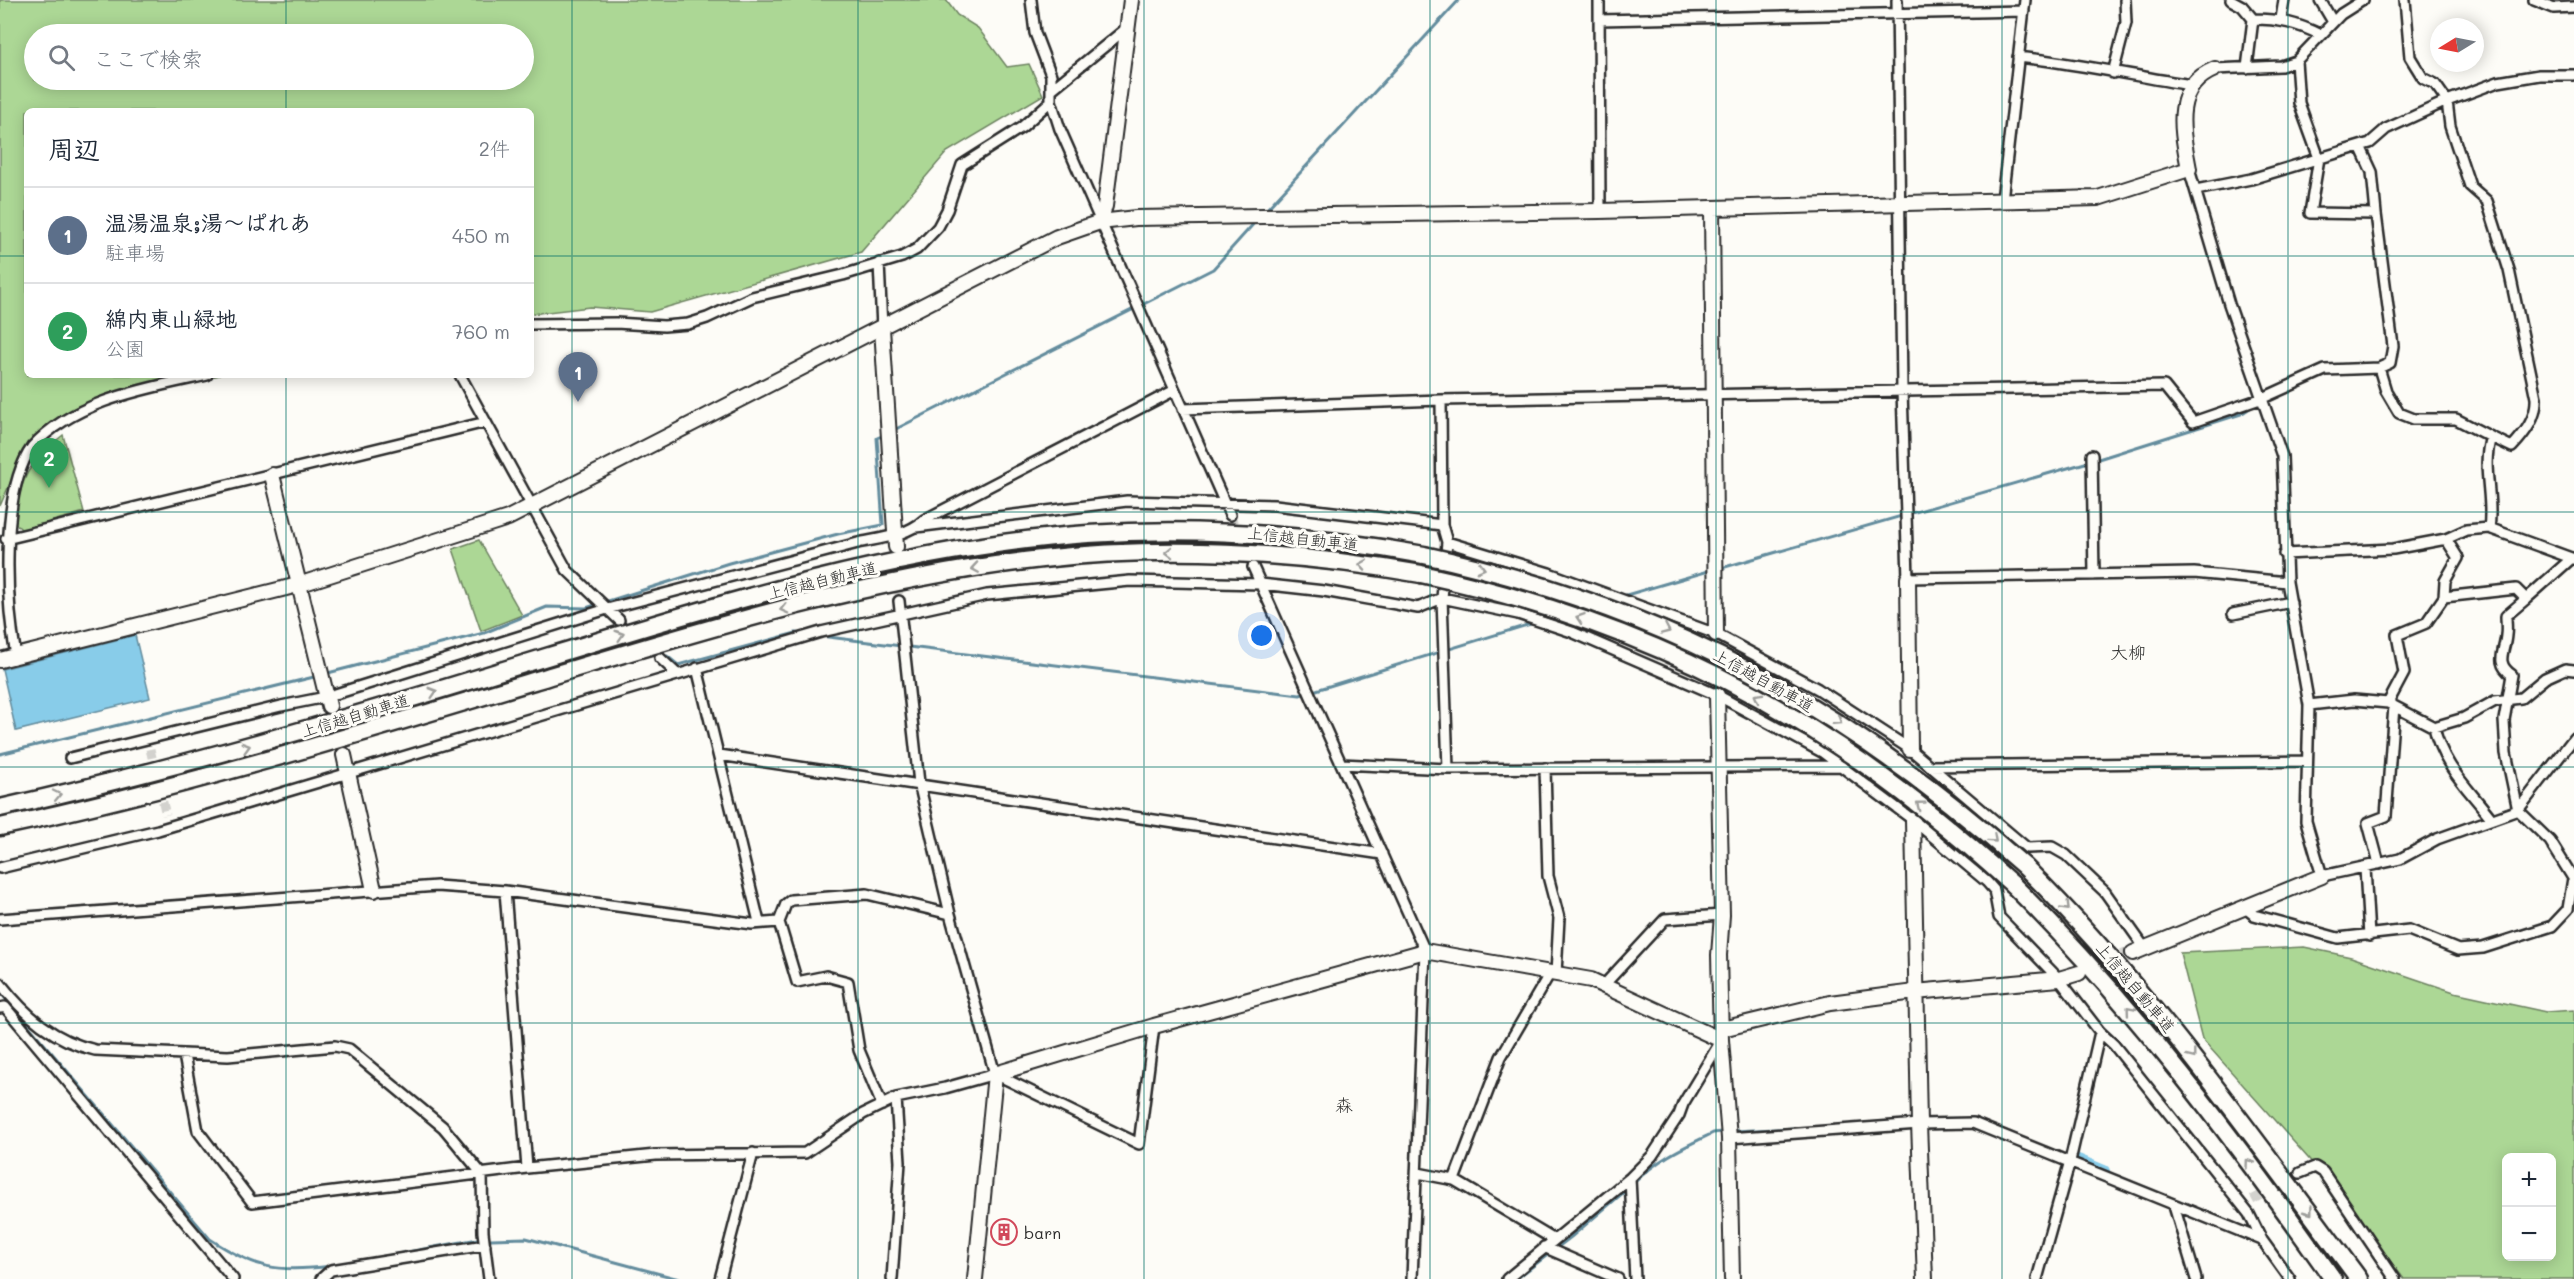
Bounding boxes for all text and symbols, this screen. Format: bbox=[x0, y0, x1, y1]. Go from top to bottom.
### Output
north arrow bbox=[2430, 18, 2484, 72]
search box bbox=[24, 24, 534, 90]
icon: search bbox=[45, 41, 78, 74]
text: ここで検索 bbox=[93, 44, 203, 73]
text: 周辺 bbox=[48, 132, 100, 166]
text: 2件 bbox=[479, 135, 510, 161]
text: 温湯温泉;湯〜ぱれあ bbox=[105, 208, 311, 237]
text: 1 bbox=[63, 222, 72, 248]
text: 450 m bbox=[452, 222, 510, 248]
text: 駐車場 bbox=[105, 239, 165, 265]
text: 綿内東山緑地 bbox=[105, 304, 237, 333]
text: 2 bbox=[62, 318, 73, 344]
text: 760 m bbox=[452, 318, 510, 344]
text: 公園 bbox=[105, 335, 145, 361]
pin: 1 bbox=[558, 352, 598, 402]
pin: 2 bbox=[29, 438, 68, 488]
street label: 上信越自動車道 bbox=[1246, 522, 1360, 554]
one-way arrow bbox=[1164, 546, 1173, 558]
street label: 上信越自動車道 bbox=[765, 556, 879, 604]
one-way arrow bbox=[1358, 559, 1368, 571]
one-way arrow bbox=[1476, 560, 1486, 573]
one-way arrow bbox=[970, 562, 979, 574]
one-way arrow bbox=[779, 601, 789, 614]
one-way arrow bbox=[1575, 613, 1586, 626]
your location bbox=[1247, 621, 1276, 650]
one-way arrow bbox=[1659, 623, 1670, 635]
one-way arrow bbox=[614, 630, 624, 642]
district label: 大柳 bbox=[2110, 640, 2146, 664]
street label: 上信越自動車道 bbox=[1710, 644, 1818, 716]
one-way arrow bbox=[427, 687, 438, 699]
street label: 上信越自動車道 bbox=[298, 689, 412, 741]
one-way arrow bbox=[1754, 693, 1764, 704]
one-way arrow bbox=[1832, 714, 1842, 726]
one-way arrow bbox=[241, 742, 251, 755]
one-way arrow bbox=[52, 789, 62, 802]
one-way arrow bbox=[1916, 801, 1927, 812]
one-way arrow bbox=[1986, 832, 1997, 843]
one-way arrow bbox=[2058, 900, 2069, 911]
street label: 上信越自動車道 bbox=[2092, 937, 2180, 1037]
one-way arrow bbox=[2126, 1005, 2137, 1016]
one-way arrow bbox=[2185, 1049, 2196, 1060]
district label: 森 bbox=[1335, 1093, 1353, 1117]
map controls bbox=[2502, 1153, 2556, 1261]
button: + bbox=[2502, 1153, 2556, 1207]
one-way arrow bbox=[2246, 1159, 2257, 1170]
one-way arrow bbox=[2302, 1205, 2313, 1216]
button: − bbox=[2502, 1207, 2556, 1261]
building icon: barn bbox=[989, 1217, 1019, 1247]
place label: barn bbox=[1024, 1222, 1061, 1243]

